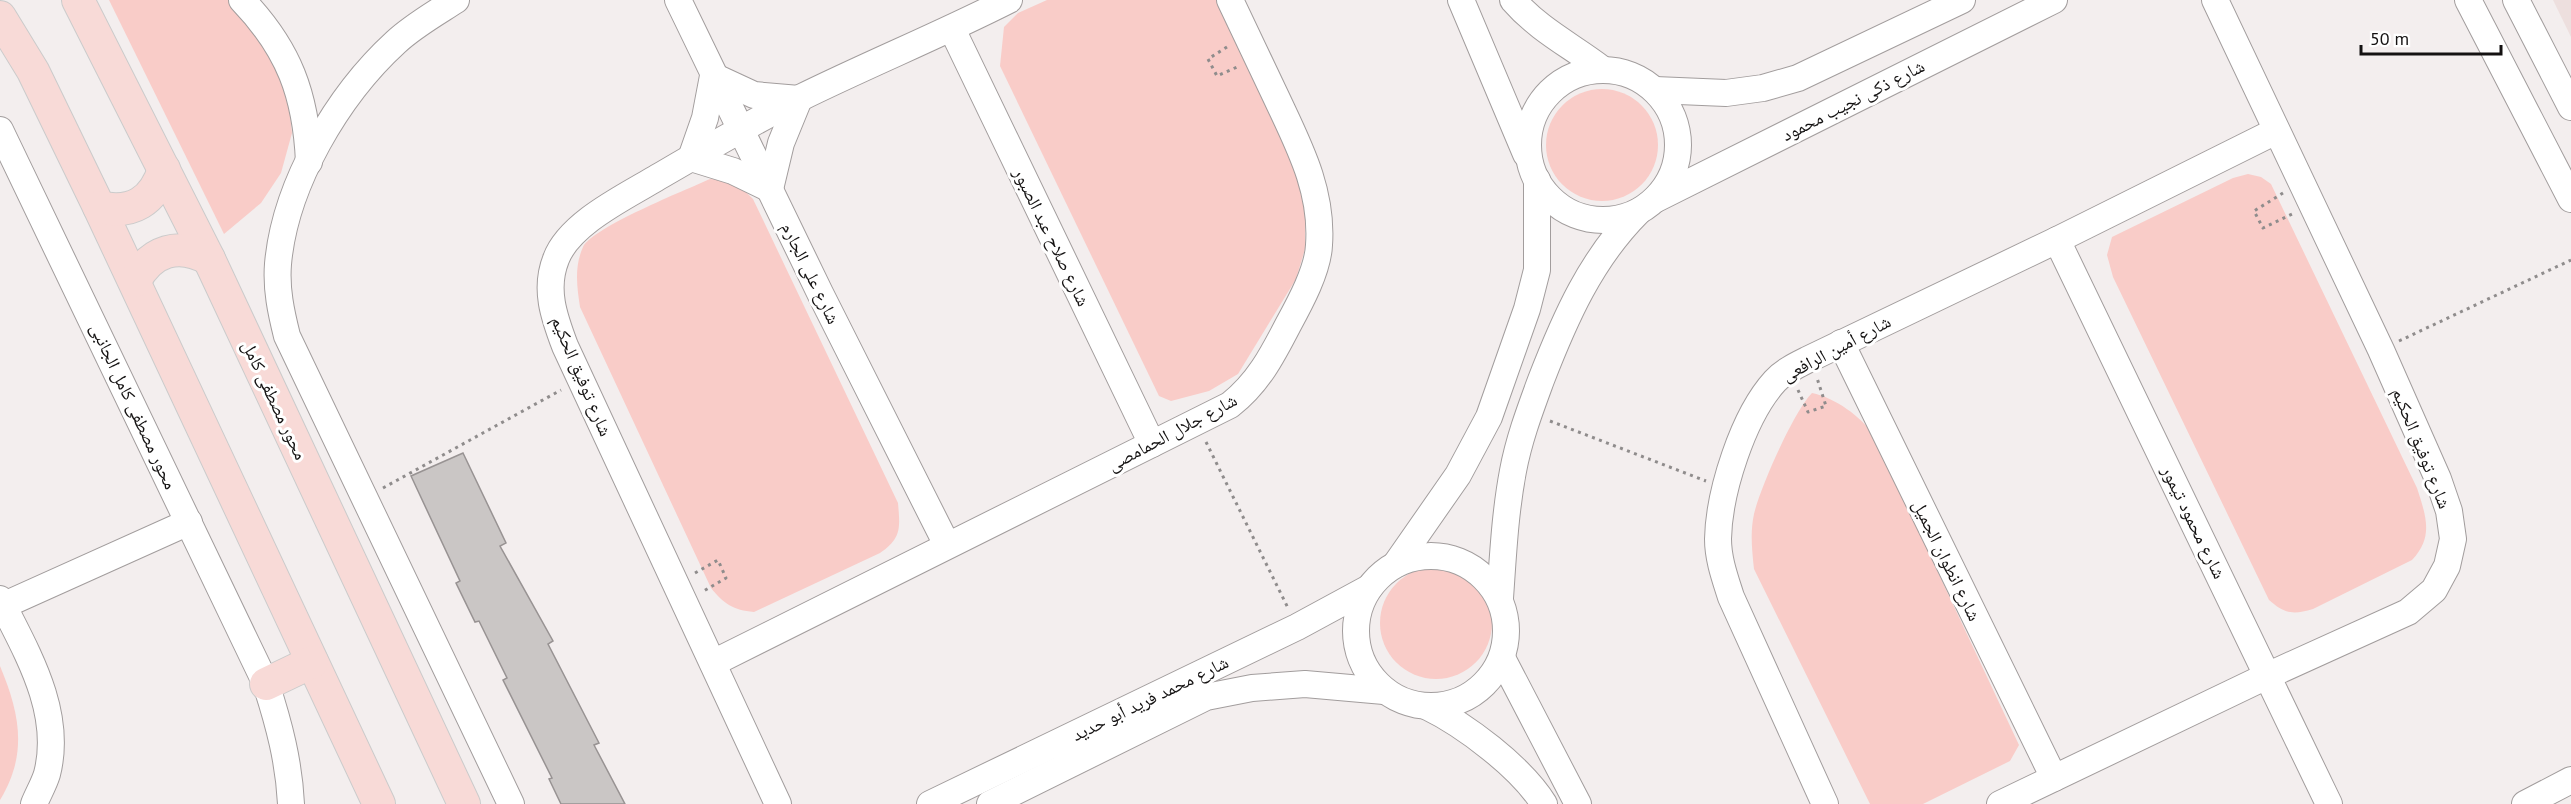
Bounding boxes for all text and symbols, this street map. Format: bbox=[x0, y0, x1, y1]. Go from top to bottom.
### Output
scale bar bbox=[2361, 18, 2500, 56]
text: 50 m bbox=[2370, 27, 2409, 50]
street label: شارع ذكى نجيب محمود bbox=[1778, 54, 1928, 146]
street label: شارع صلاح عبد الصبور bbox=[1007, 163, 1095, 310]
street label: شارع على الجارم bbox=[776, 218, 845, 328]
street label: شارع أمين الرافعى bbox=[1777, 310, 1895, 386]
street label: شارع توفيق الحكيم bbox=[545, 312, 618, 440]
street label: محور مصطفى كامل الجانبى bbox=[85, 319, 183, 493]
street label: محور مصطفى كامل bbox=[237, 337, 313, 463]
street label: شارع توفيق الحكيم bbox=[2386, 384, 2457, 512]
street label: شارع جلال الحمامصى bbox=[1103, 388, 1241, 476]
street label: شارع محمود تيمور bbox=[2156, 461, 2231, 582]
street label: شارع انطوان الجميل bbox=[1908, 496, 1986, 624]
street label: شارع محمد فريد أبو حديد bbox=[1068, 650, 1232, 746]

